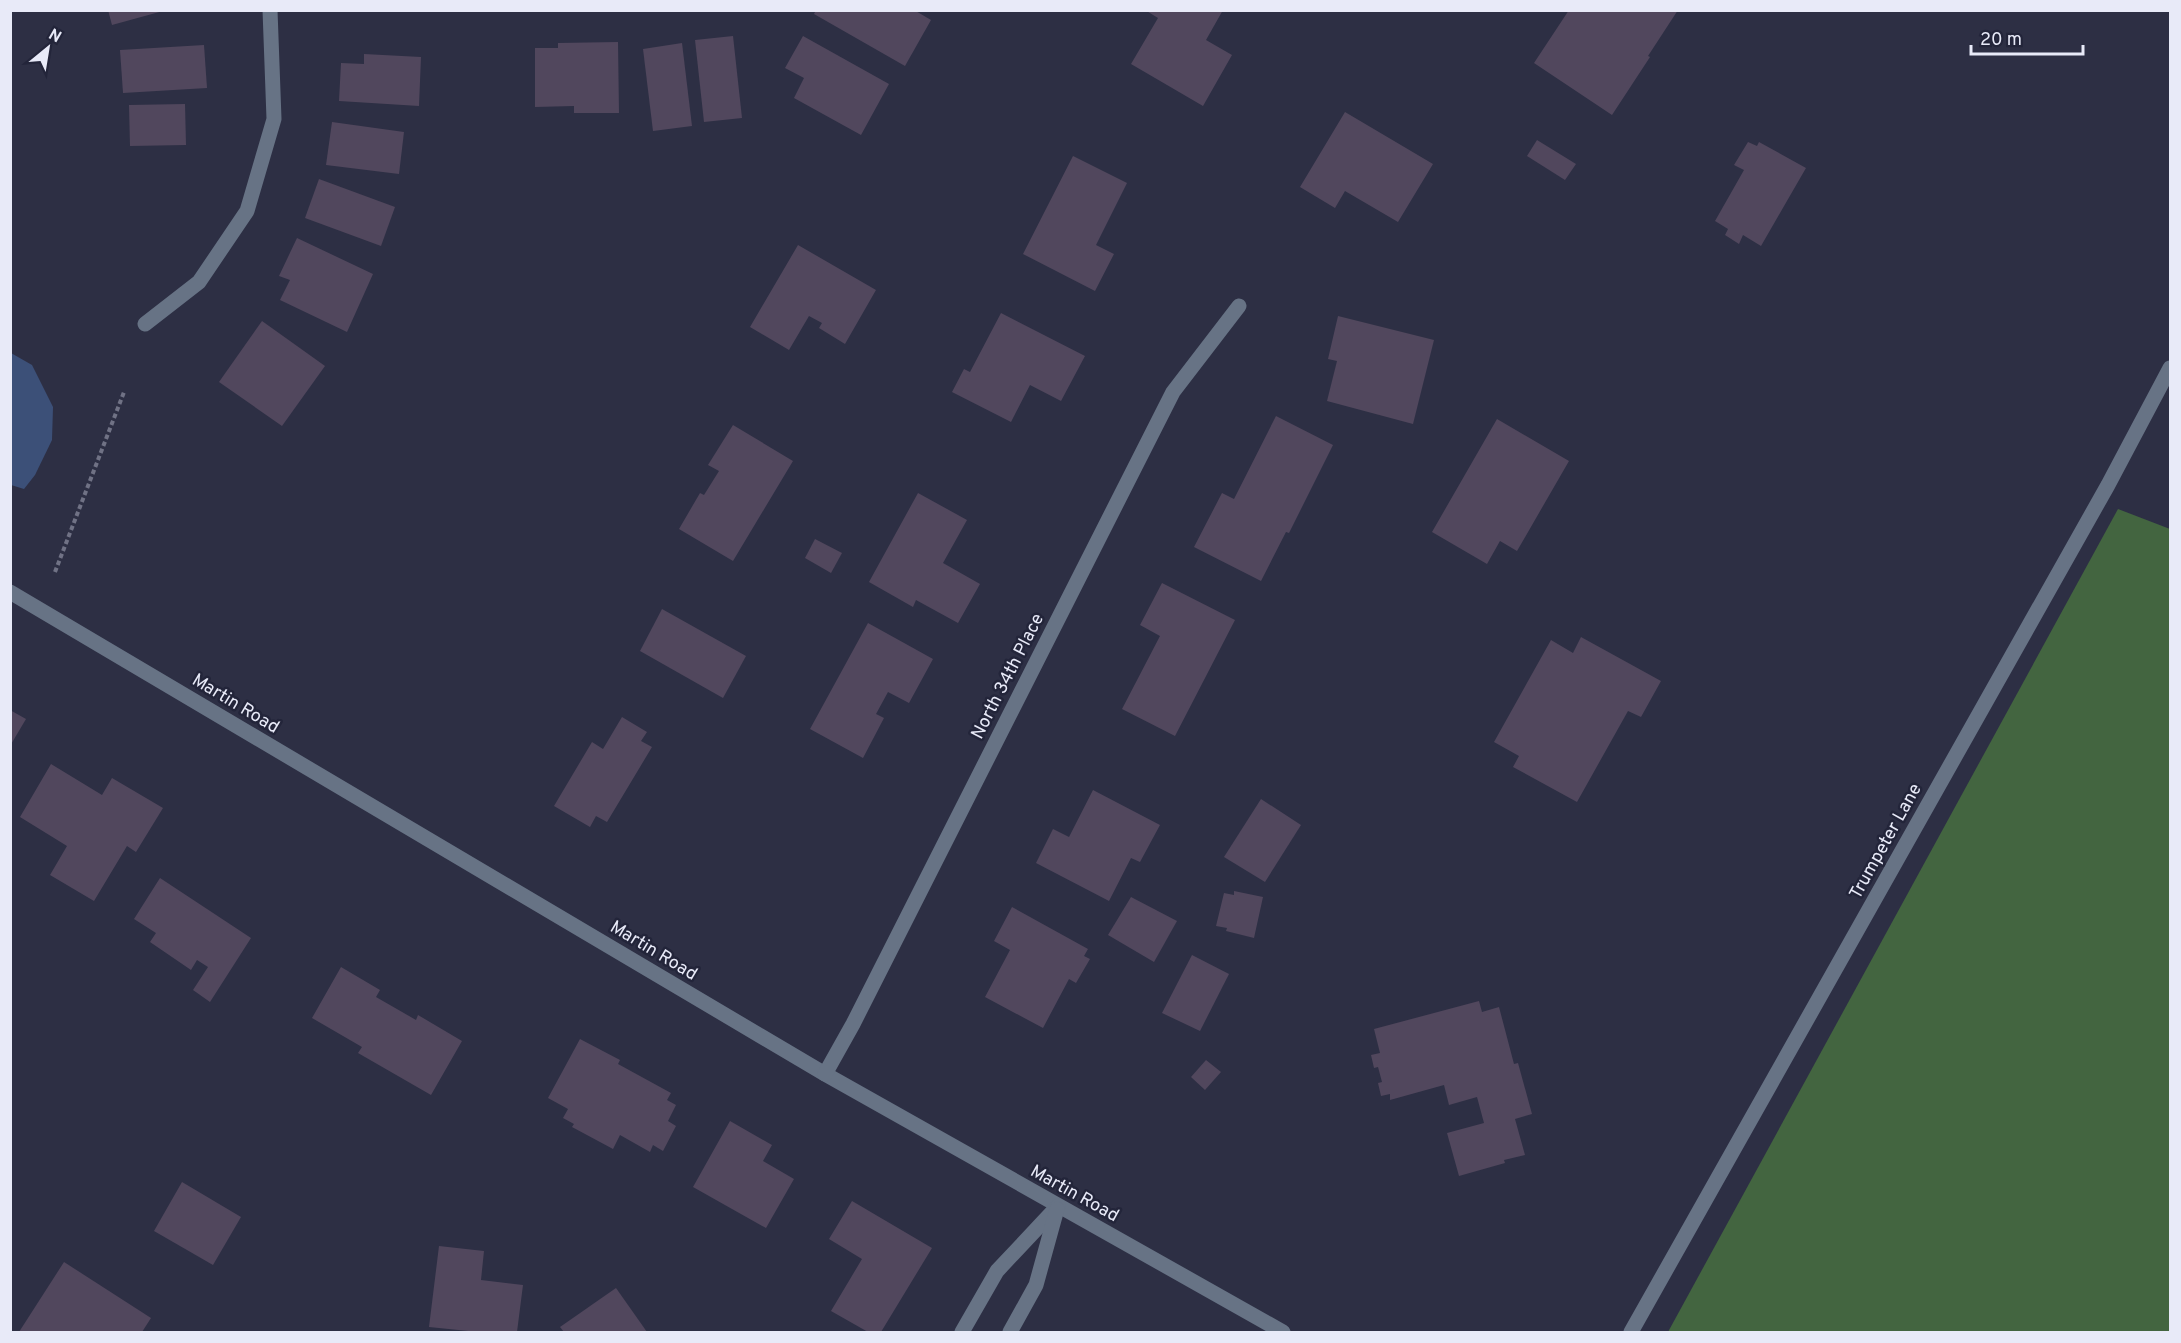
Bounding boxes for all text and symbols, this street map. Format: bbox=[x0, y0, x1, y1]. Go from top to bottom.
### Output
north arrow bbox=[18, 18, 78, 78]
scale bar bbox=[1971, 18, 2084, 56]
text: N bbox=[45, 25, 64, 48]
text: 20 m bbox=[1980, 29, 2022, 52]
street label: North 34th Place bbox=[967, 610, 1050, 743]
street label: Martin Road bbox=[187, 669, 283, 739]
street label: Trumpeter Lane bbox=[1845, 780, 1928, 904]
street label: Martin Road bbox=[605, 916, 701, 986]
street label: Martin Road bbox=[1026, 1161, 1123, 1228]

